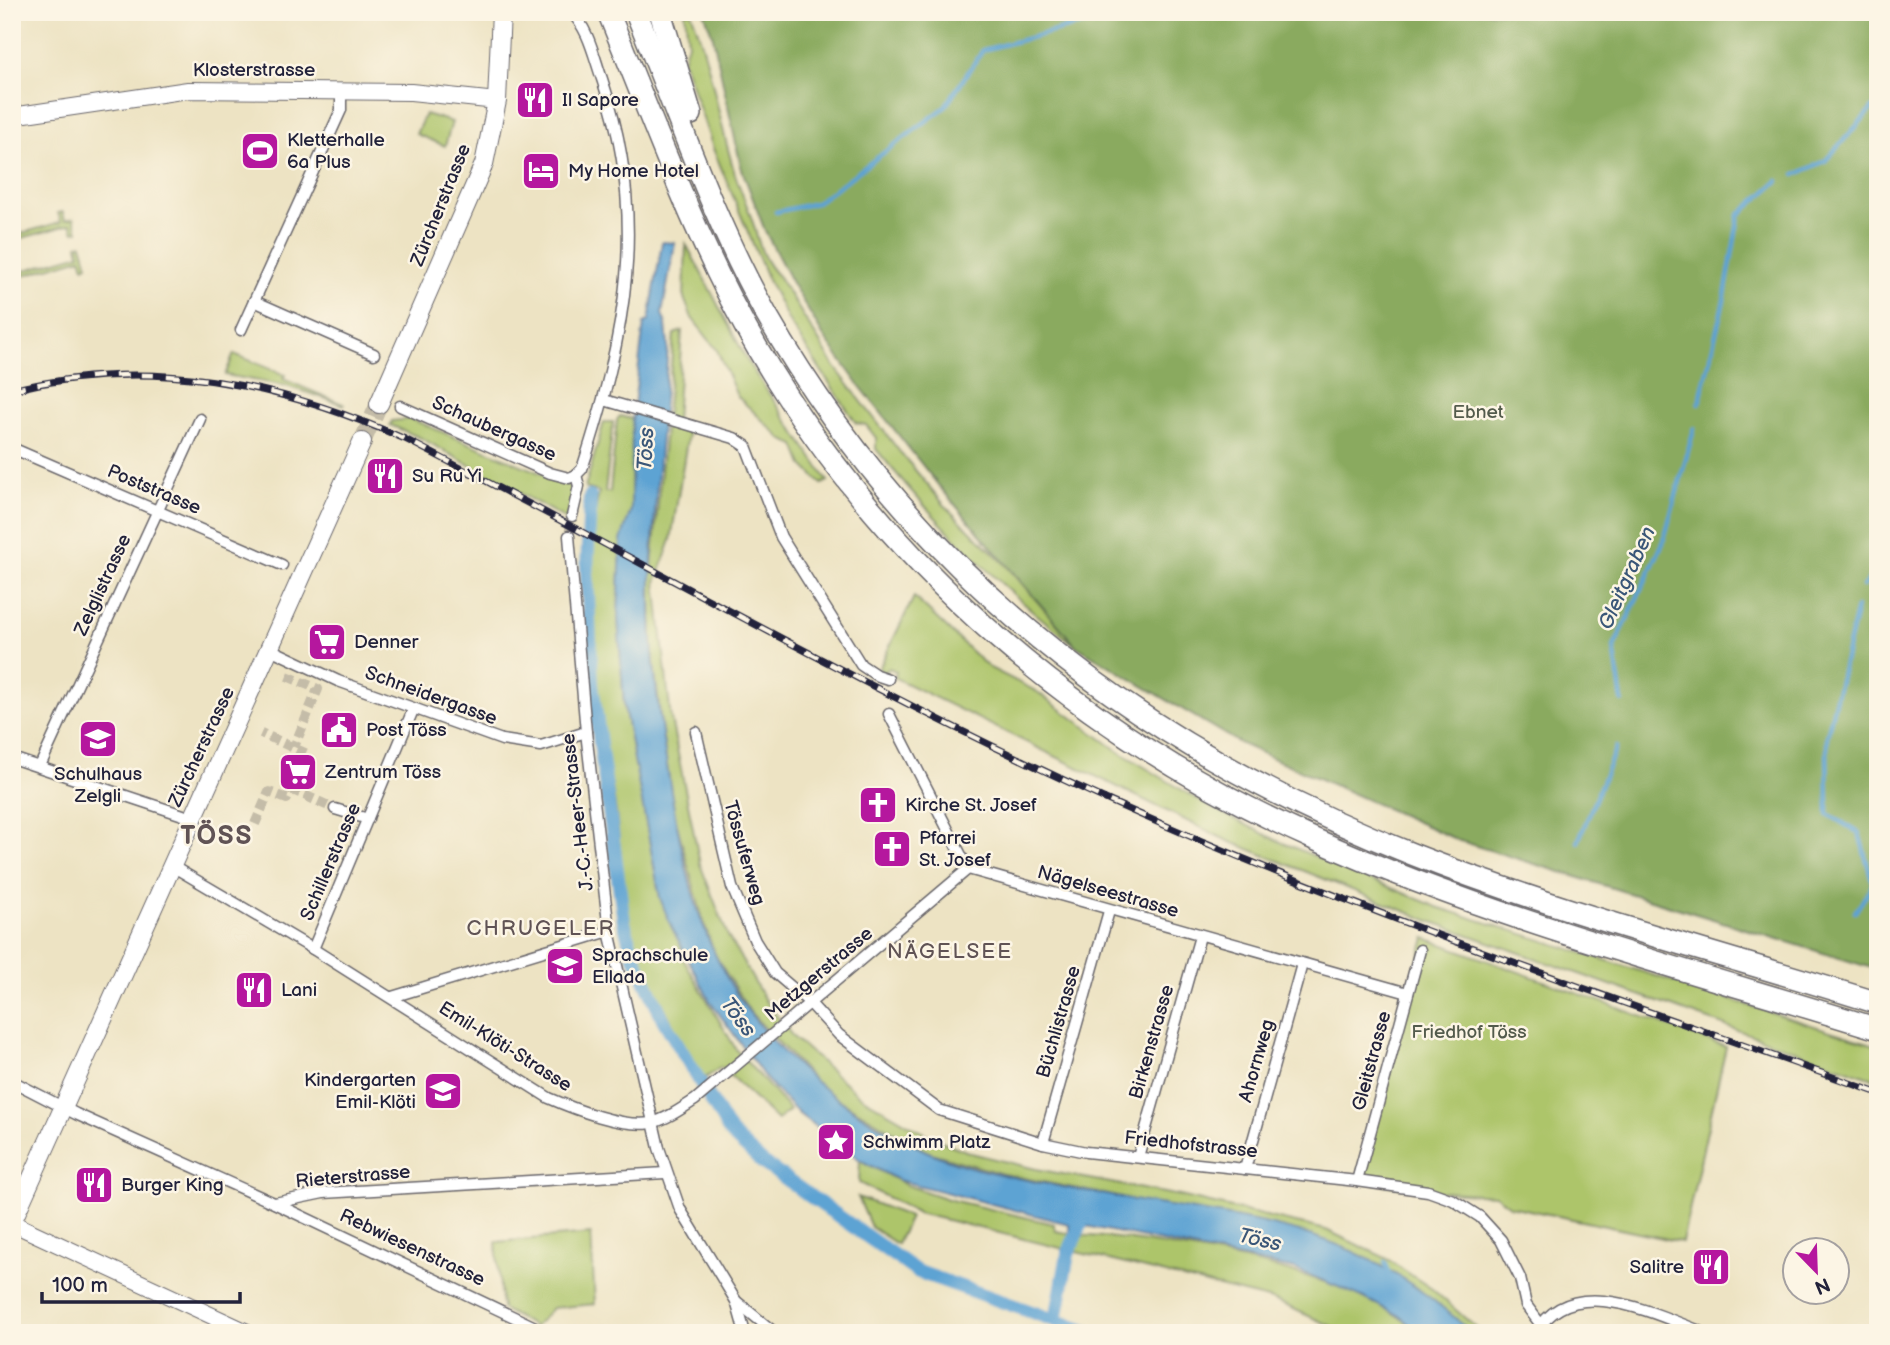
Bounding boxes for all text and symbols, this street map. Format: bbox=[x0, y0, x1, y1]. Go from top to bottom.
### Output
street label: Klosterstrasse bbox=[193, 59, 315, 82]
restaurant icon: Il Sapore bbox=[514, 79, 556, 121]
place label: Il Sapore bbox=[562, 89, 639, 112]
place label: Kletterhalle 6a Plus bbox=[287, 129, 385, 174]
sports icon: Kletterhalle 6a Plus bbox=[239, 130, 281, 172]
street label: Zürcherstrasse bbox=[406, 141, 476, 270]
hotel icon: My Home Hotel bbox=[520, 150, 562, 192]
place label: My Home Hotel bbox=[568, 160, 699, 183]
street label: Schaubergasse bbox=[428, 391, 560, 467]
park label: Ebnet bbox=[1452, 401, 1504, 424]
water label: Töss bbox=[632, 426, 660, 471]
restaurant icon: Su Ru Yi bbox=[364, 455, 406, 497]
street label: Poststrasse bbox=[104, 460, 204, 520]
place label: Su Ru Yi bbox=[412, 465, 482, 488]
water label: Gleitgraben bbox=[1593, 522, 1661, 634]
street label: Zelglistrasse bbox=[69, 531, 137, 640]
supermarket icon: Denner bbox=[306, 621, 348, 663]
place label: Denner bbox=[354, 631, 420, 654]
street label: Schneidergasse bbox=[362, 661, 500, 731]
street label: Zürcherstrasse bbox=[164, 683, 240, 812]
public building icon: Post Töss bbox=[318, 709, 360, 751]
school or university icon: Schulhaus Zelgli bbox=[77, 718, 119, 760]
place label: Post Töss bbox=[366, 719, 447, 742]
street label: J.-C.-Heer-Strasse bbox=[557, 732, 599, 892]
supermarket icon: Zentrum Töss bbox=[277, 751, 319, 793]
place label: Zentrum Töss bbox=[324, 761, 441, 784]
place label: Schulhaus Zelgli bbox=[54, 763, 142, 808]
church icon: Kirche St. Josef bbox=[857, 784, 899, 826]
place label: Kirche St. Josef bbox=[905, 794, 1037, 817]
street label: Tössuferweg bbox=[718, 798, 770, 908]
street label: Schillerstrasse bbox=[296, 800, 366, 924]
district label: TÖSS bbox=[181, 819, 253, 852]
place label: Pfarrei St. Josef bbox=[919, 827, 991, 872]
church icon: Pfarrei St. Josef bbox=[871, 828, 913, 870]
street label: Nägelseestrasse bbox=[1035, 861, 1181, 923]
district label: CHRUGELER bbox=[466, 916, 616, 941]
street label: Metzgerstrasse bbox=[760, 922, 878, 1026]
district label: NÄGELSEE bbox=[887, 939, 1013, 964]
place label: Sprachschule Ellada bbox=[592, 944, 708, 989]
school or university icon: Sprachschule Ellada bbox=[544, 945, 586, 987]
street label: Büchlistrasse bbox=[1032, 963, 1086, 1081]
restaurant icon: Lani bbox=[233, 969, 275, 1011]
place label: Lani bbox=[281, 979, 317, 1002]
street label: Birkenstrasse bbox=[1125, 982, 1179, 1102]
water label: Töss bbox=[715, 992, 761, 1042]
street label: Emil-Klöti-Strasse bbox=[434, 997, 576, 1097]
street label: Gleitstrasse bbox=[1348, 1009, 1396, 1113]
street label: Ahornweg bbox=[1234, 1017, 1280, 1105]
park label: Friedhof Töss bbox=[1411, 1021, 1527, 1044]
place label: Kindergarten Emil-Klöti bbox=[304, 1069, 416, 1114]
school or university icon: Kindergarten Emil-Klöti bbox=[422, 1070, 464, 1112]
place icon: Schwimm Platz bbox=[815, 1121, 857, 1163]
street label: Friedhofstrasse bbox=[1123, 1127, 1259, 1163]
place label: Schwimm Platz bbox=[863, 1131, 991, 1154]
street label: Rieterstrasse bbox=[295, 1161, 411, 1193]
restaurant icon: Burger King bbox=[73, 1164, 115, 1206]
place label: Burger King bbox=[121, 1174, 224, 1197]
street label: Rebwiesenstrasse bbox=[336, 1204, 488, 1292]
water label: Töss bbox=[1236, 1223, 1284, 1257]
north arrow bbox=[1782, 1236, 1852, 1306]
restaurant icon: Salitre bbox=[1690, 1246, 1732, 1288]
place label: Salitre bbox=[1629, 1256, 1684, 1279]
scale bar bbox=[42, 1261, 240, 1305]
text: N bbox=[1811, 1272, 1833, 1299]
text: 100 m bbox=[52, 1273, 108, 1298]

